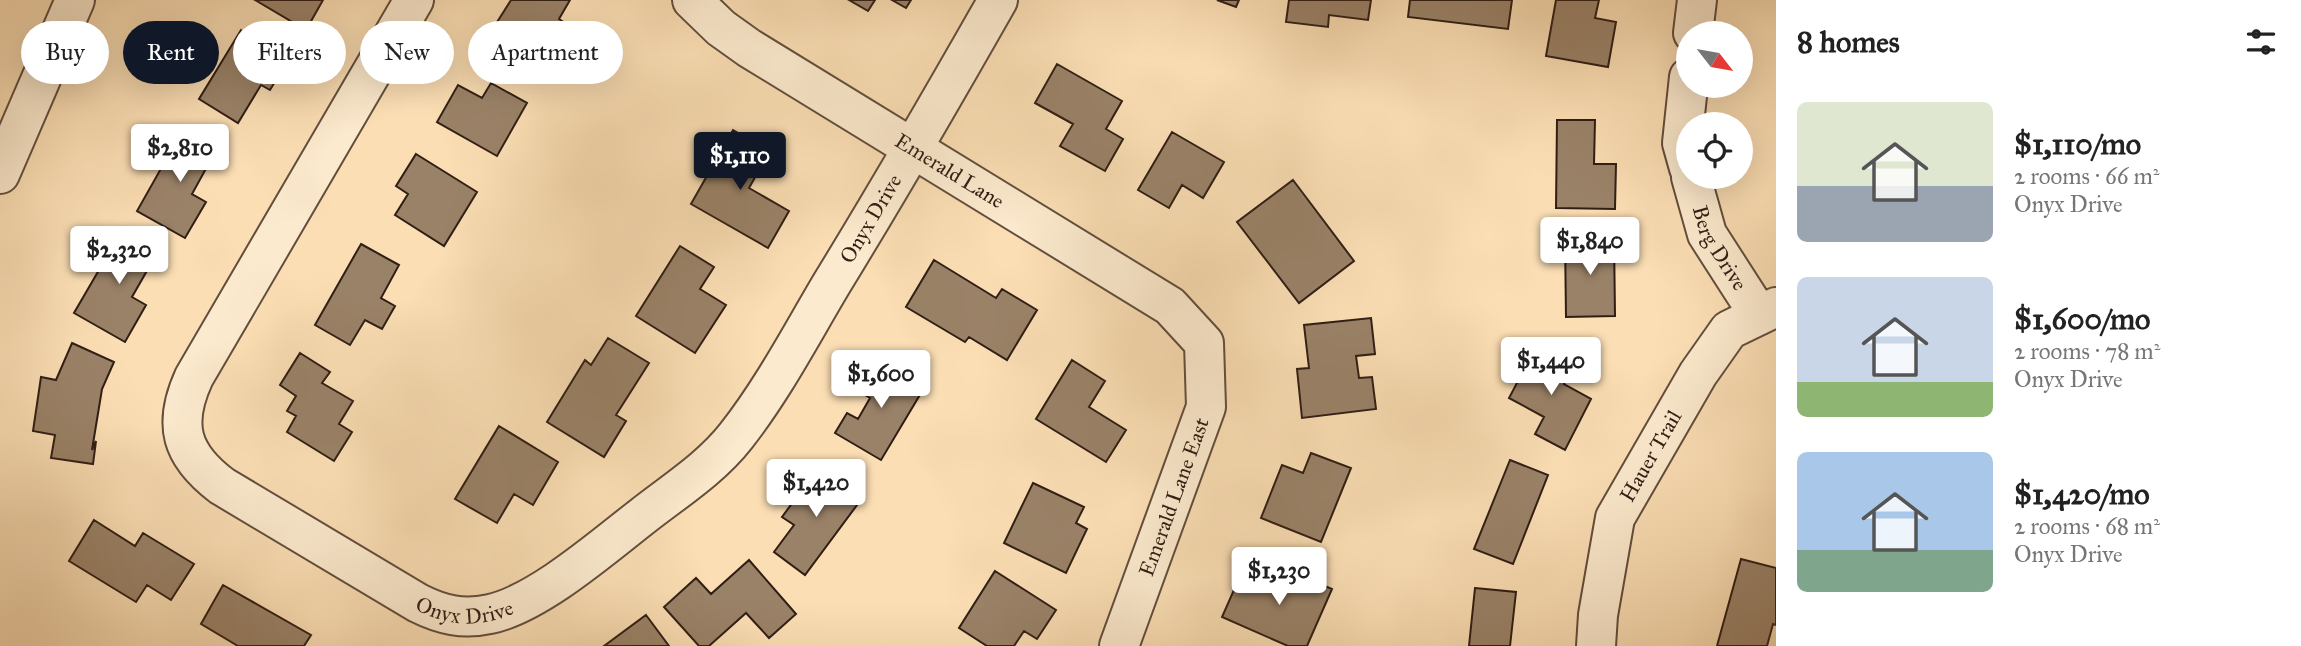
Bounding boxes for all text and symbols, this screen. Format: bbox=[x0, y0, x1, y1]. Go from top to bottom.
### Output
chip: Buy bbox=[21, 21, 109, 84]
chip: Rent bbox=[123, 21, 219, 84]
chip: Filters bbox=[233, 21, 346, 84]
chip: New bbox=[360, 21, 454, 84]
chip: Apartment bbox=[468, 21, 623, 84]
north arrow bbox=[1676, 21, 1754, 98]
map controls bbox=[1676, 21, 1753, 189]
icon: filters bbox=[2242, 23, 2280, 61]
text: 8 homes bbox=[1797, 24, 1900, 60]
button: locate bbox=[1676, 112, 1753, 189]
pin: $2,810 bbox=[123, 124, 237, 184]
text: $1,110/mo bbox=[2014, 126, 2141, 162]
street label: Emerald Lane bbox=[890, 128, 1009, 214]
icon: home bbox=[1853, 130, 1937, 214]
pin: $1,110 bbox=[683, 132, 797, 192]
text: $2,810 bbox=[147, 133, 213, 161]
text: $1,110 bbox=[710, 141, 770, 169]
text: 2 rooms · 66 m² bbox=[2014, 162, 2159, 190]
street label: Onyx Drive bbox=[834, 169, 908, 268]
text: Onyx Drive bbox=[2014, 190, 2123, 218]
street label: Berg Drive bbox=[1687, 203, 1753, 296]
pin: $1,840 bbox=[1533, 218, 1647, 277]
pin: $2,320 bbox=[62, 226, 176, 286]
text: $1,840 bbox=[1556, 226, 1624, 254]
text: $2,320 bbox=[86, 235, 152, 263]
text: $1,600/mo bbox=[2014, 301, 2150, 337]
icon: home bbox=[1853, 305, 1937, 389]
text: 2 rooms · 78 m² bbox=[2014, 337, 2160, 365]
pin: $1,440 bbox=[1494, 338, 1608, 397]
text: $1,440 bbox=[1517, 346, 1585, 374]
pin: $1,600 bbox=[824, 350, 938, 410]
text: $1,600 bbox=[847, 359, 915, 387]
text: Onyx Drive bbox=[2014, 365, 2123, 393]
street label: Hauer Trail bbox=[1614, 405, 1687, 507]
street label: Emerald Lane East bbox=[1133, 414, 1215, 580]
pin: $1,420 bbox=[759, 460, 873, 519]
text: $1,420 bbox=[783, 468, 849, 496]
text: $1,420/mo bbox=[2014, 476, 2150, 512]
icon: home bbox=[1853, 480, 1937, 564]
text: 2 rooms · 68 m² bbox=[2014, 512, 2160, 540]
text: Onyx Drive bbox=[2014, 540, 2123, 568]
pin: $1,230 bbox=[1222, 548, 1336, 607]
text: $1,230 bbox=[1248, 556, 1310, 584]
street label: Onyx Drive bbox=[411, 591, 517, 630]

